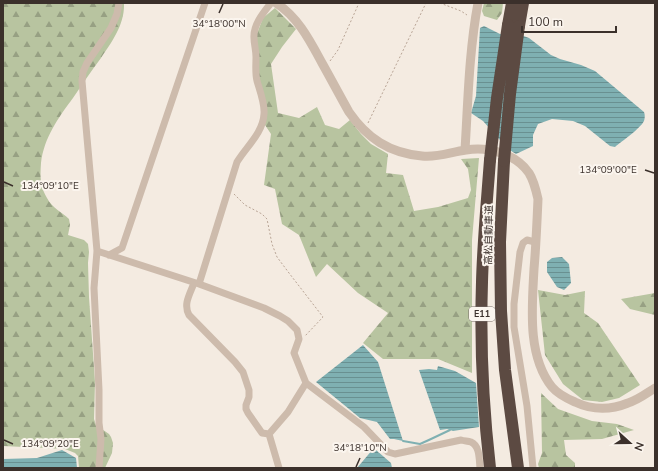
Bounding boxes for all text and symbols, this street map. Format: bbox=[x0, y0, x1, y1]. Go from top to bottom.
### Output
scale bar bbox=[522, 8, 616, 34]
text: 100 m bbox=[528, 14, 563, 30]
text: 34°18'00"N bbox=[192, 17, 246, 31]
text: 134°09'00"E bbox=[579, 163, 637, 177]
text: 134°09'10"E bbox=[21, 179, 79, 193]
street label: 高松自動車道 bbox=[481, 205, 497, 265]
road number: E11 bbox=[469, 307, 495, 321]
north arrow bbox=[610, 423, 650, 463]
text: 134°09'20"E bbox=[21, 437, 79, 451]
text: N bbox=[630, 440, 647, 453]
text: 34°18'10"N bbox=[333, 441, 387, 455]

